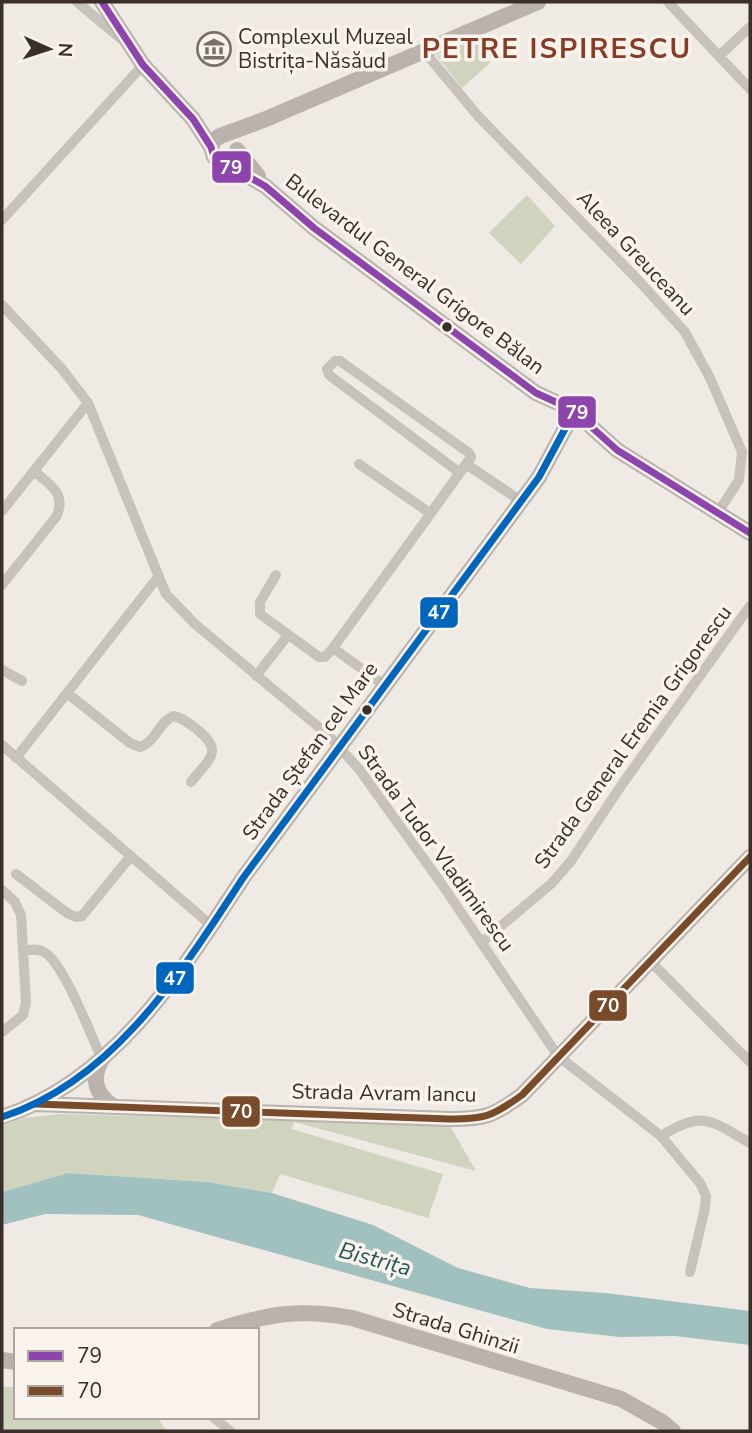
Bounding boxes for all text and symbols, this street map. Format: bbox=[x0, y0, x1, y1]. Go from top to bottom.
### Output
north arrow bbox=[14, 14, 84, 84]
place label: Complexul Muzeal Bistrița-Năsăud bbox=[238, 23, 413, 75]
museum icon: Complexul Muzeal Bistrița-Năsăud bbox=[195, 30, 233, 68]
district label: PETRE ISPIRESCU bbox=[422, 30, 692, 68]
text: N bbox=[52, 42, 78, 58]
line badge: 79 bbox=[211, 150, 252, 184]
text: 79 bbox=[220, 155, 242, 181]
street label: Bulevardul General Grigore Bălan bbox=[280, 167, 550, 381]
street label: Aleea Greuceanu bbox=[571, 184, 701, 322]
unlabelled marker bbox=[440, 320, 454, 334]
line badge: 79 bbox=[557, 395, 597, 429]
text: 79 bbox=[566, 400, 588, 426]
line badge: 47 bbox=[419, 596, 459, 629]
text: 47 bbox=[428, 600, 450, 626]
street label: Strada General Eremia Grigorescu bbox=[528, 600, 738, 874]
street label: Strada Ștefan cel Mare bbox=[236, 656, 384, 846]
unlabelled marker bbox=[360, 703, 374, 717]
street label: Strada Tudor Vladimirescu bbox=[351, 739, 521, 957]
line badge: 47 bbox=[155, 961, 195, 995]
text: 47 bbox=[164, 966, 186, 992]
line badge: 70 bbox=[588, 989, 628, 1022]
text: 70 bbox=[597, 993, 619, 1019]
street label: Strada Avram Iancu bbox=[291, 1077, 477, 1109]
line badge: 70 bbox=[221, 1095, 261, 1128]
text: 70 bbox=[230, 1099, 252, 1125]
water label: Bistrița bbox=[335, 1234, 415, 1284]
street label: Strada Ghinzii bbox=[389, 1295, 523, 1361]
legend bbox=[14, 1328, 259, 1419]
text: 79 bbox=[77, 1342, 102, 1370]
text: 70 bbox=[77, 1377, 102, 1405]

